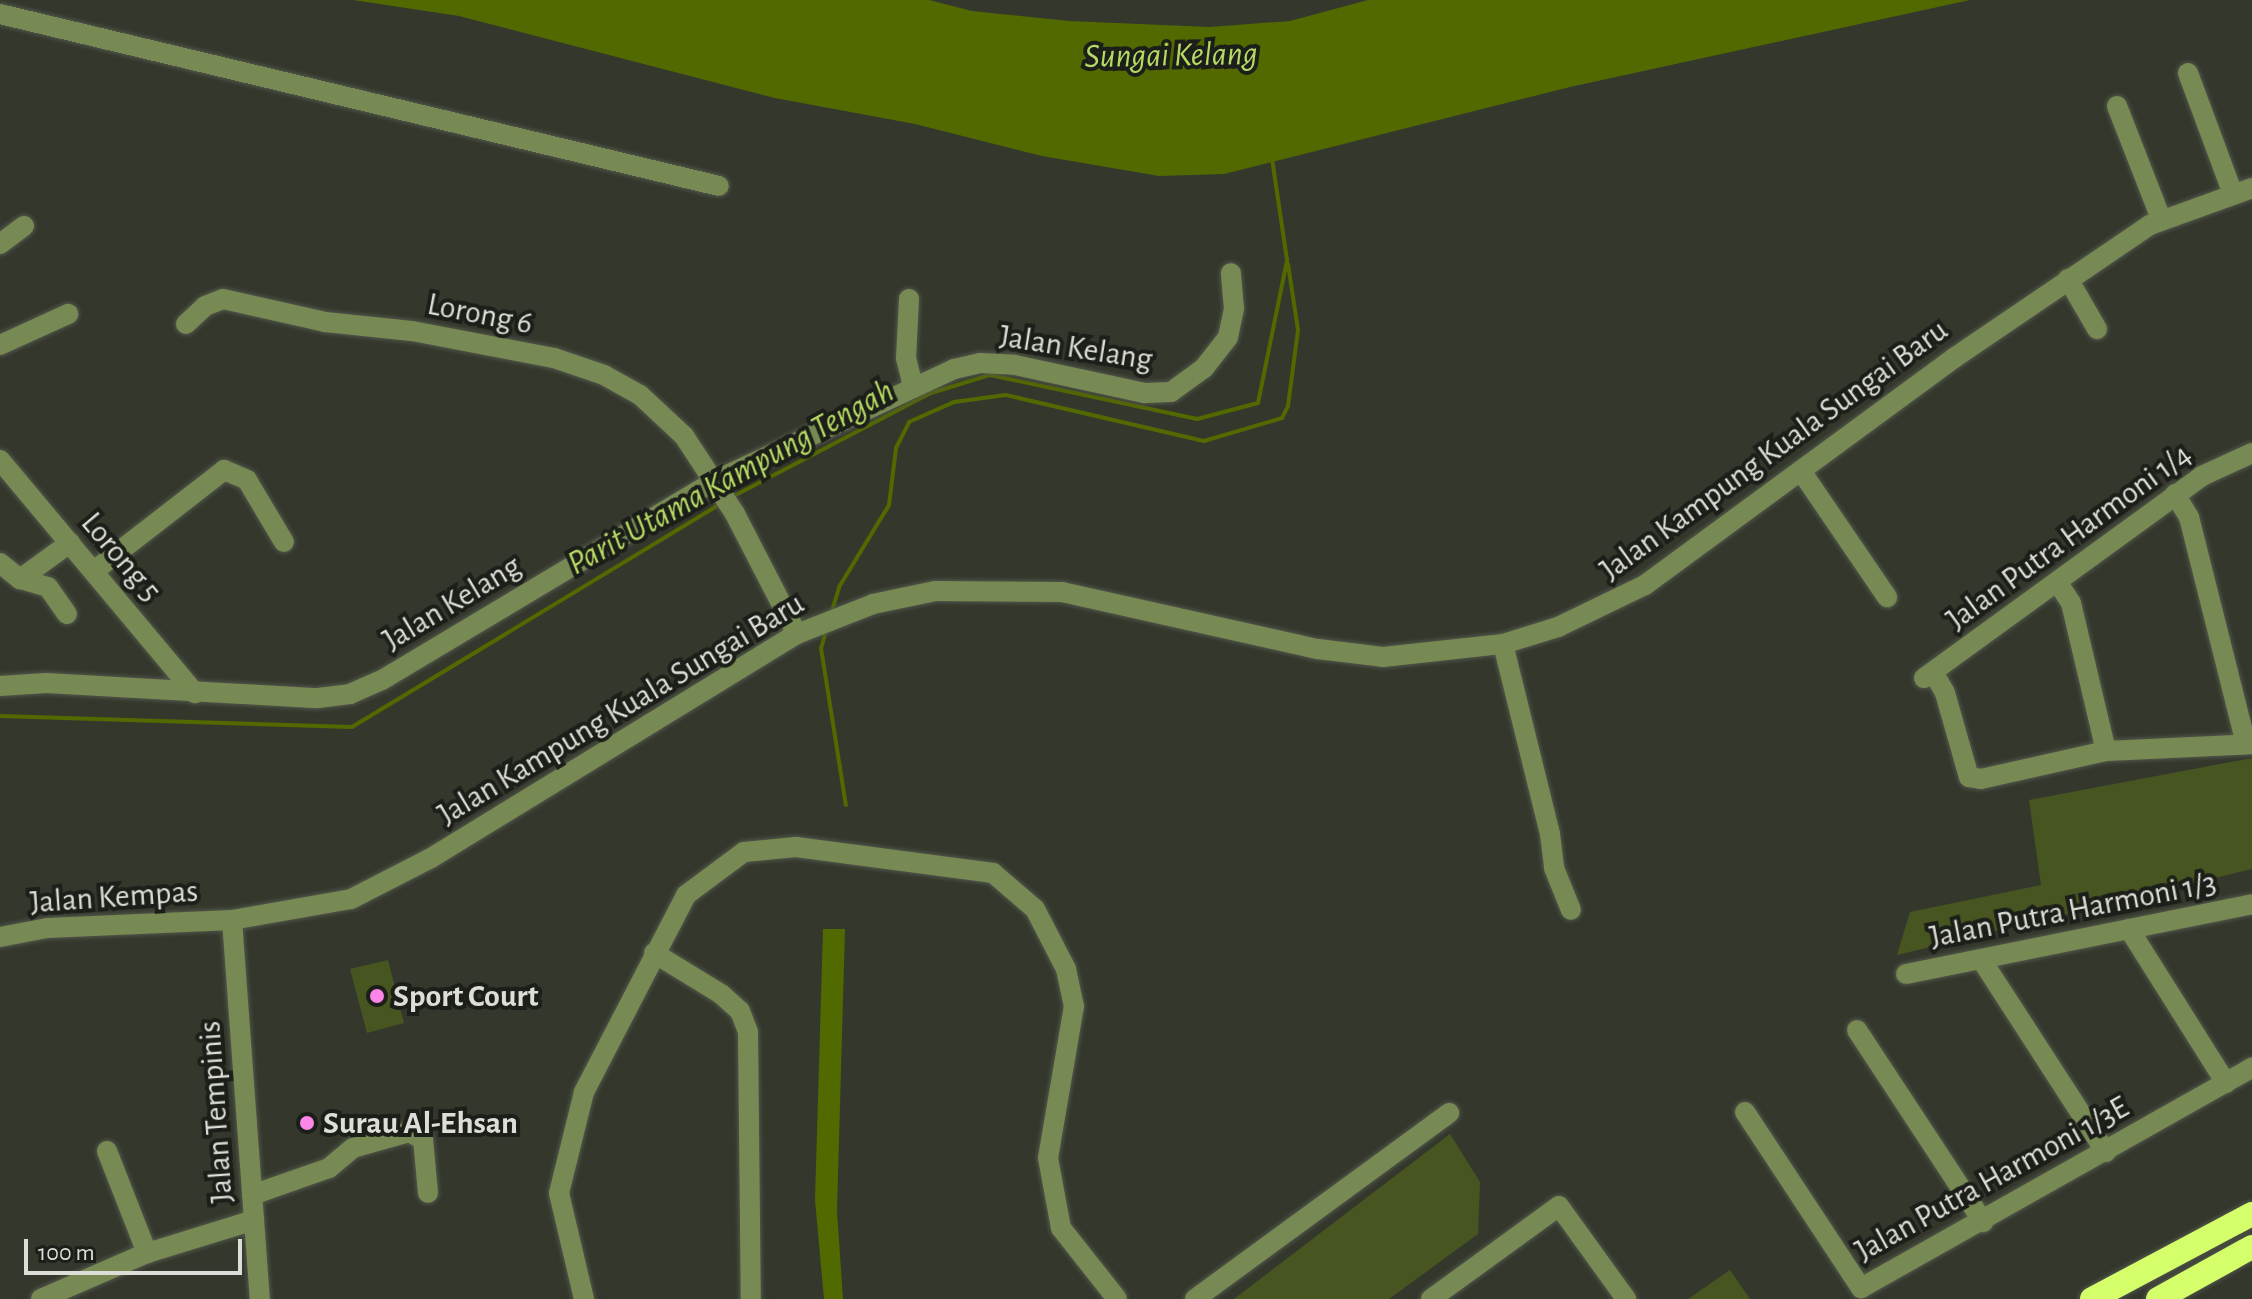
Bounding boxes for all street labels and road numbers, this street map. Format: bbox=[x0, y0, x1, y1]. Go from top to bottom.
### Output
street label: Lorong 6 bbox=[424, 285, 536, 343]
street label: Jalan Kampung Kuala Sungai Baru bbox=[1593, 311, 1955, 589]
street label: Jalan Kelang bbox=[997, 317, 1155, 379]
street label: Jalan Putra Harmoni 1/4 bbox=[1939, 435, 2199, 639]
street label: Lorong 5 bbox=[73, 505, 169, 609]
street label: Jalan Kelang bbox=[376, 547, 528, 659]
street label: Jalan Kampung Kuala Sungai Baru bbox=[431, 584, 811, 834]
street label: Jalan Putra Harmoni 1/3 bbox=[1927, 863, 2219, 957]
street label: Jalan Kempas bbox=[29, 872, 199, 922]
street label: Jalan Tempinis bbox=[190, 1020, 242, 1204]
street label: Jalan Putra Harmoni 1/3E bbox=[1849, 1088, 2135, 1270]

